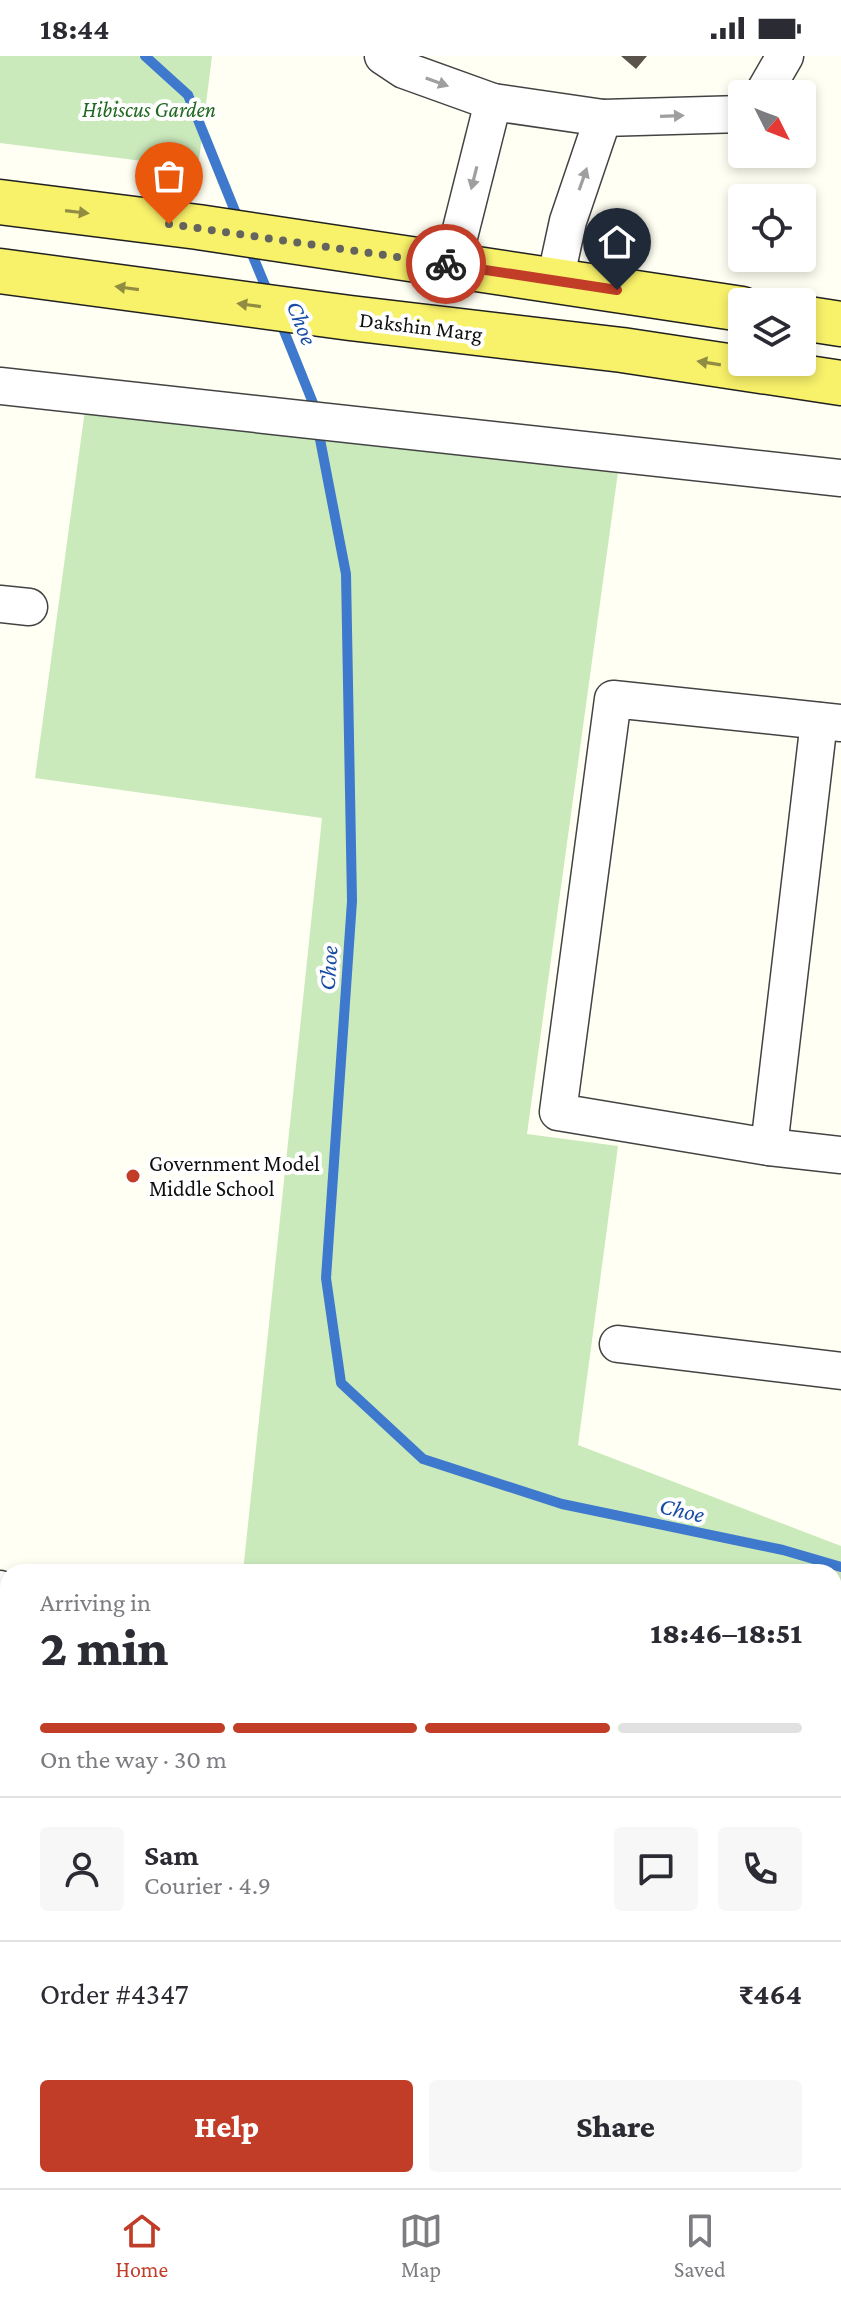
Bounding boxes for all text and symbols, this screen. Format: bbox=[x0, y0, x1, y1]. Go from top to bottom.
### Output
text: 18:44 bbox=[40, 12, 109, 45]
one-way arrow bbox=[425, 76, 449, 89]
north arrow bbox=[728, 80, 816, 168]
map controls bbox=[728, 80, 816, 376]
park label: Hibiscus Garden bbox=[82, 97, 216, 122]
one-way arrow bbox=[660, 110, 685, 123]
pin bbox=[135, 142, 203, 224]
icon: bag bbox=[147, 154, 191, 198]
one-way arrow bbox=[468, 166, 480, 191]
one-way arrow bbox=[577, 166, 589, 190]
button: locate bbox=[728, 184, 816, 272]
one-way arrow bbox=[65, 206, 90, 219]
pin bbox=[583, 208, 651, 290]
icon: home bbox=[595, 220, 639, 264]
courier bbox=[406, 224, 486, 304]
icon: bike bbox=[424, 242, 468, 286]
one-way arrow bbox=[114, 281, 139, 294]
button: layers bbox=[728, 288, 816, 376]
water label: Choe bbox=[282, 297, 323, 349]
one-way arrow bbox=[236, 298, 261, 311]
street label: Dakshin Marg bbox=[358, 307, 484, 346]
one-way arrow bbox=[696, 356, 721, 369]
water label: Choe bbox=[312, 945, 343, 991]
place label: Government Model Middle School bbox=[149, 1151, 320, 1201]
marker: Government Model Middle School bbox=[124, 1167, 142, 1185]
water label: Choe bbox=[657, 1491, 707, 1528]
text: Arriving in bbox=[40, 1588, 151, 1617]
text: 18:46–18:51 bbox=[650, 1616, 802, 1649]
text: 2 min bbox=[40, 1618, 168, 1676]
text: On the way · 30 m bbox=[40, 1745, 227, 1774]
button: person bbox=[40, 1827, 124, 1911]
button: chat bbox=[614, 1827, 698, 1911]
button: phone bbox=[718, 1827, 802, 1911]
text: Sam bbox=[144, 1838, 199, 1871]
text: Courier · 4.9 bbox=[144, 1871, 271, 1900]
text: Order #4347 bbox=[40, 1977, 189, 2010]
text: ₹464 bbox=[739, 1977, 802, 2010]
button: Help bbox=[40, 2080, 413, 2172]
button: Share bbox=[429, 2080, 802, 2172]
tab: Home bbox=[115, 2209, 168, 2282]
tab: Map bbox=[399, 2209, 443, 2282]
tab: Saved bbox=[674, 2209, 726, 2282]

